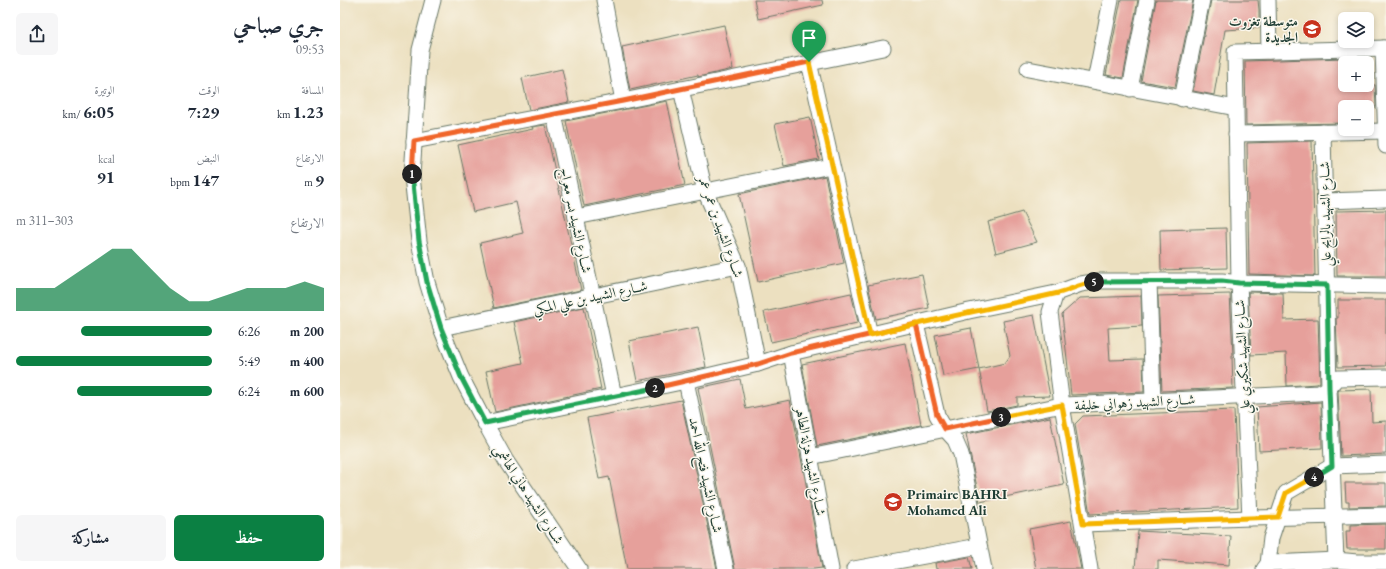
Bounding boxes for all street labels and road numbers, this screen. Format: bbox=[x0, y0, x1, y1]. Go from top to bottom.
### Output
street label: شــارع الشهيد بالرابح علي bbox=[1315, 161, 1339, 267]
street label: شــارع الشهيد بسر معراج bbox=[552, 165, 596, 275]
street label: شــارع الشهيد بن عمر عمر bbox=[691, 170, 748, 281]
street label: شــارع الشهيد بن علي المكي bbox=[531, 276, 650, 323]
street label: شــارع الشهيد شكيري علي bbox=[1230, 299, 1258, 415]
street label: شــارع الشهيد زهواني خليفة bbox=[1074, 390, 1196, 417]
street label: شــارع الشهيد هزلة الطاهر bbox=[788, 403, 830, 518]
street label: شــارع الشهيد فتح الله احمد bbox=[681, 415, 729, 535]
street label: شــارع الشهيد هاني الهاشمي bbox=[487, 441, 568, 550]

